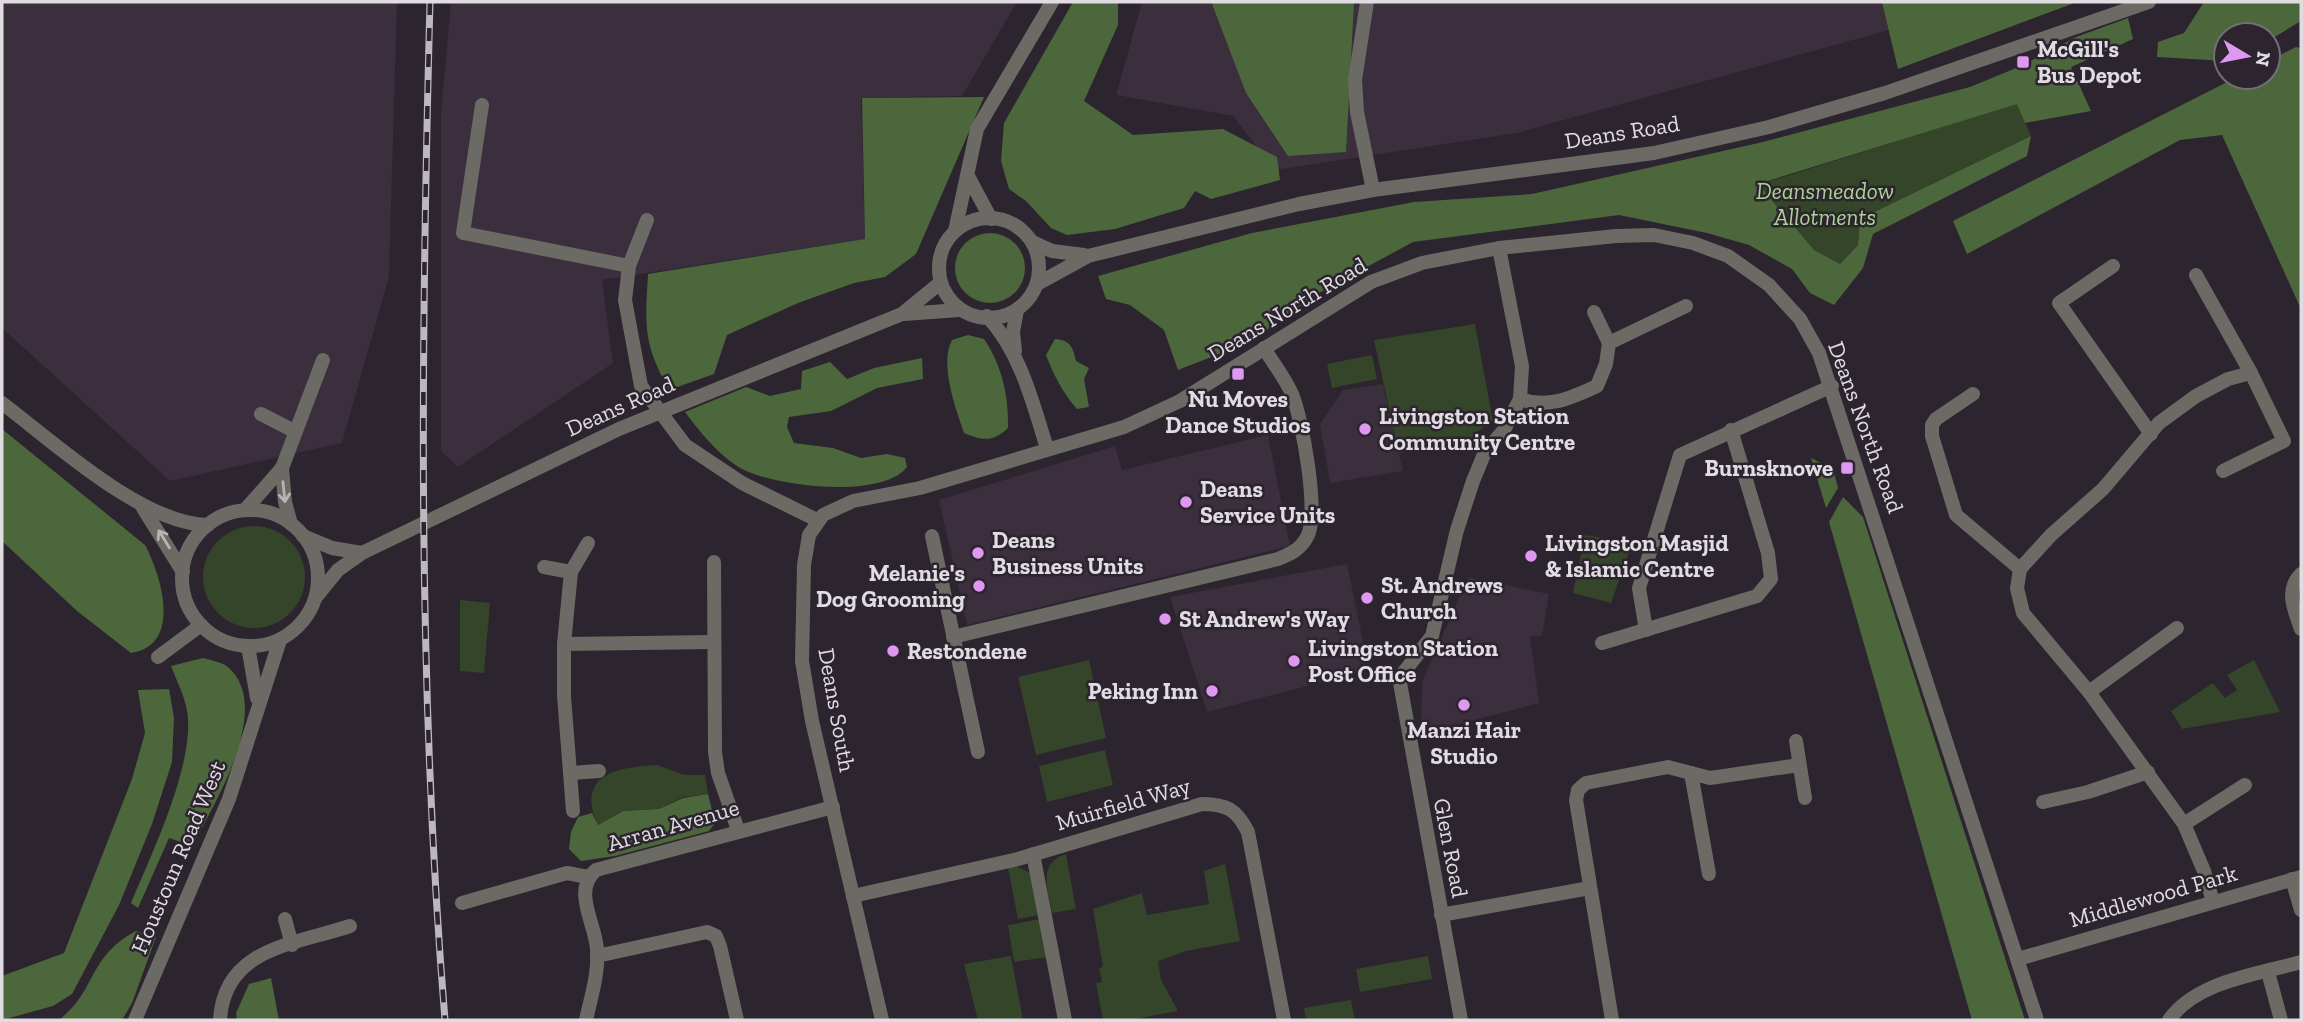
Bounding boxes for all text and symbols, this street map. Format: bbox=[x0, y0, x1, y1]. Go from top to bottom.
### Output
north arrow bbox=[2212, 21, 2282, 91]
place label: McGill's Bus Depot bbox=[2037, 35, 2142, 89]
text: N bbox=[2251, 50, 2276, 68]
marker: McGill's Bus Depot bbox=[2015, 54, 2031, 70]
street label: Deans Road bbox=[1562, 109, 1682, 155]
park label: Deansmeadow Allotments bbox=[1756, 177, 1894, 231]
street label: Deans North Road bbox=[1202, 250, 1372, 367]
street label: Deans North Road bbox=[1822, 337, 1910, 517]
marker: Nu Moves Dance Studios bbox=[1230, 366, 1246, 382]
street label: Deans Road bbox=[561, 369, 679, 442]
place label: Nu Moves Dance Studios bbox=[1165, 385, 1311, 439]
place label: Livingston Station Community Centre bbox=[1379, 402, 1575, 456]
marker: Livingston Station Community Centre bbox=[1357, 421, 1373, 437]
place label: Burnsknowe bbox=[1704, 454, 1833, 482]
marker: Burnsknowe bbox=[1839, 460, 1855, 476]
place label: Deans Service Units bbox=[1200, 475, 1335, 529]
one-way arrow bbox=[278, 480, 291, 503]
marker: Deans Service Units bbox=[1178, 494, 1194, 510]
place label: Deans Business Units bbox=[992, 526, 1143, 580]
one-way arrow bbox=[156, 529, 170, 549]
place label: Livingston Masjid & Islamic Centre bbox=[1545, 529, 1729, 583]
marker: Deans Business Units bbox=[970, 545, 986, 561]
marker: Livingston Masjid & Islamic Centre bbox=[1523, 548, 1539, 564]
place label: Melanie's Dog Grooming bbox=[816, 559, 965, 613]
place label: St. Andrews Church bbox=[1381, 571, 1503, 625]
marker: Melanie's Dog Grooming bbox=[971, 578, 987, 594]
marker: St. Andrews Church bbox=[1359, 590, 1375, 606]
place label: St Andrew's Way bbox=[1179, 605, 1350, 633]
marker: St Andrew's Way bbox=[1157, 611, 1173, 627]
place label: Livingston Station Post Office bbox=[1308, 634, 1498, 688]
place label: Restondene bbox=[907, 637, 1027, 665]
marker: Restondene bbox=[885, 643, 901, 659]
street label: Deans South bbox=[812, 646, 862, 774]
marker: Livingston Station Post Office bbox=[1286, 653, 1302, 669]
place label: Peking Inn bbox=[1088, 677, 1198, 705]
marker: Peking Inn bbox=[1204, 683, 1220, 699]
marker: Manzi Hair Studio bbox=[1456, 697, 1472, 713]
place label: Manzi Hair Studio bbox=[1407, 716, 1521, 770]
street label: Houstoun Road West bbox=[125, 756, 232, 958]
street label: Muirfield Way bbox=[1052, 771, 1194, 837]
street label: Arran Avenue bbox=[604, 793, 742, 857]
street label: Glen Road bbox=[1428, 796, 1474, 900]
street label: Middlewood Park bbox=[2066, 859, 2240, 933]

